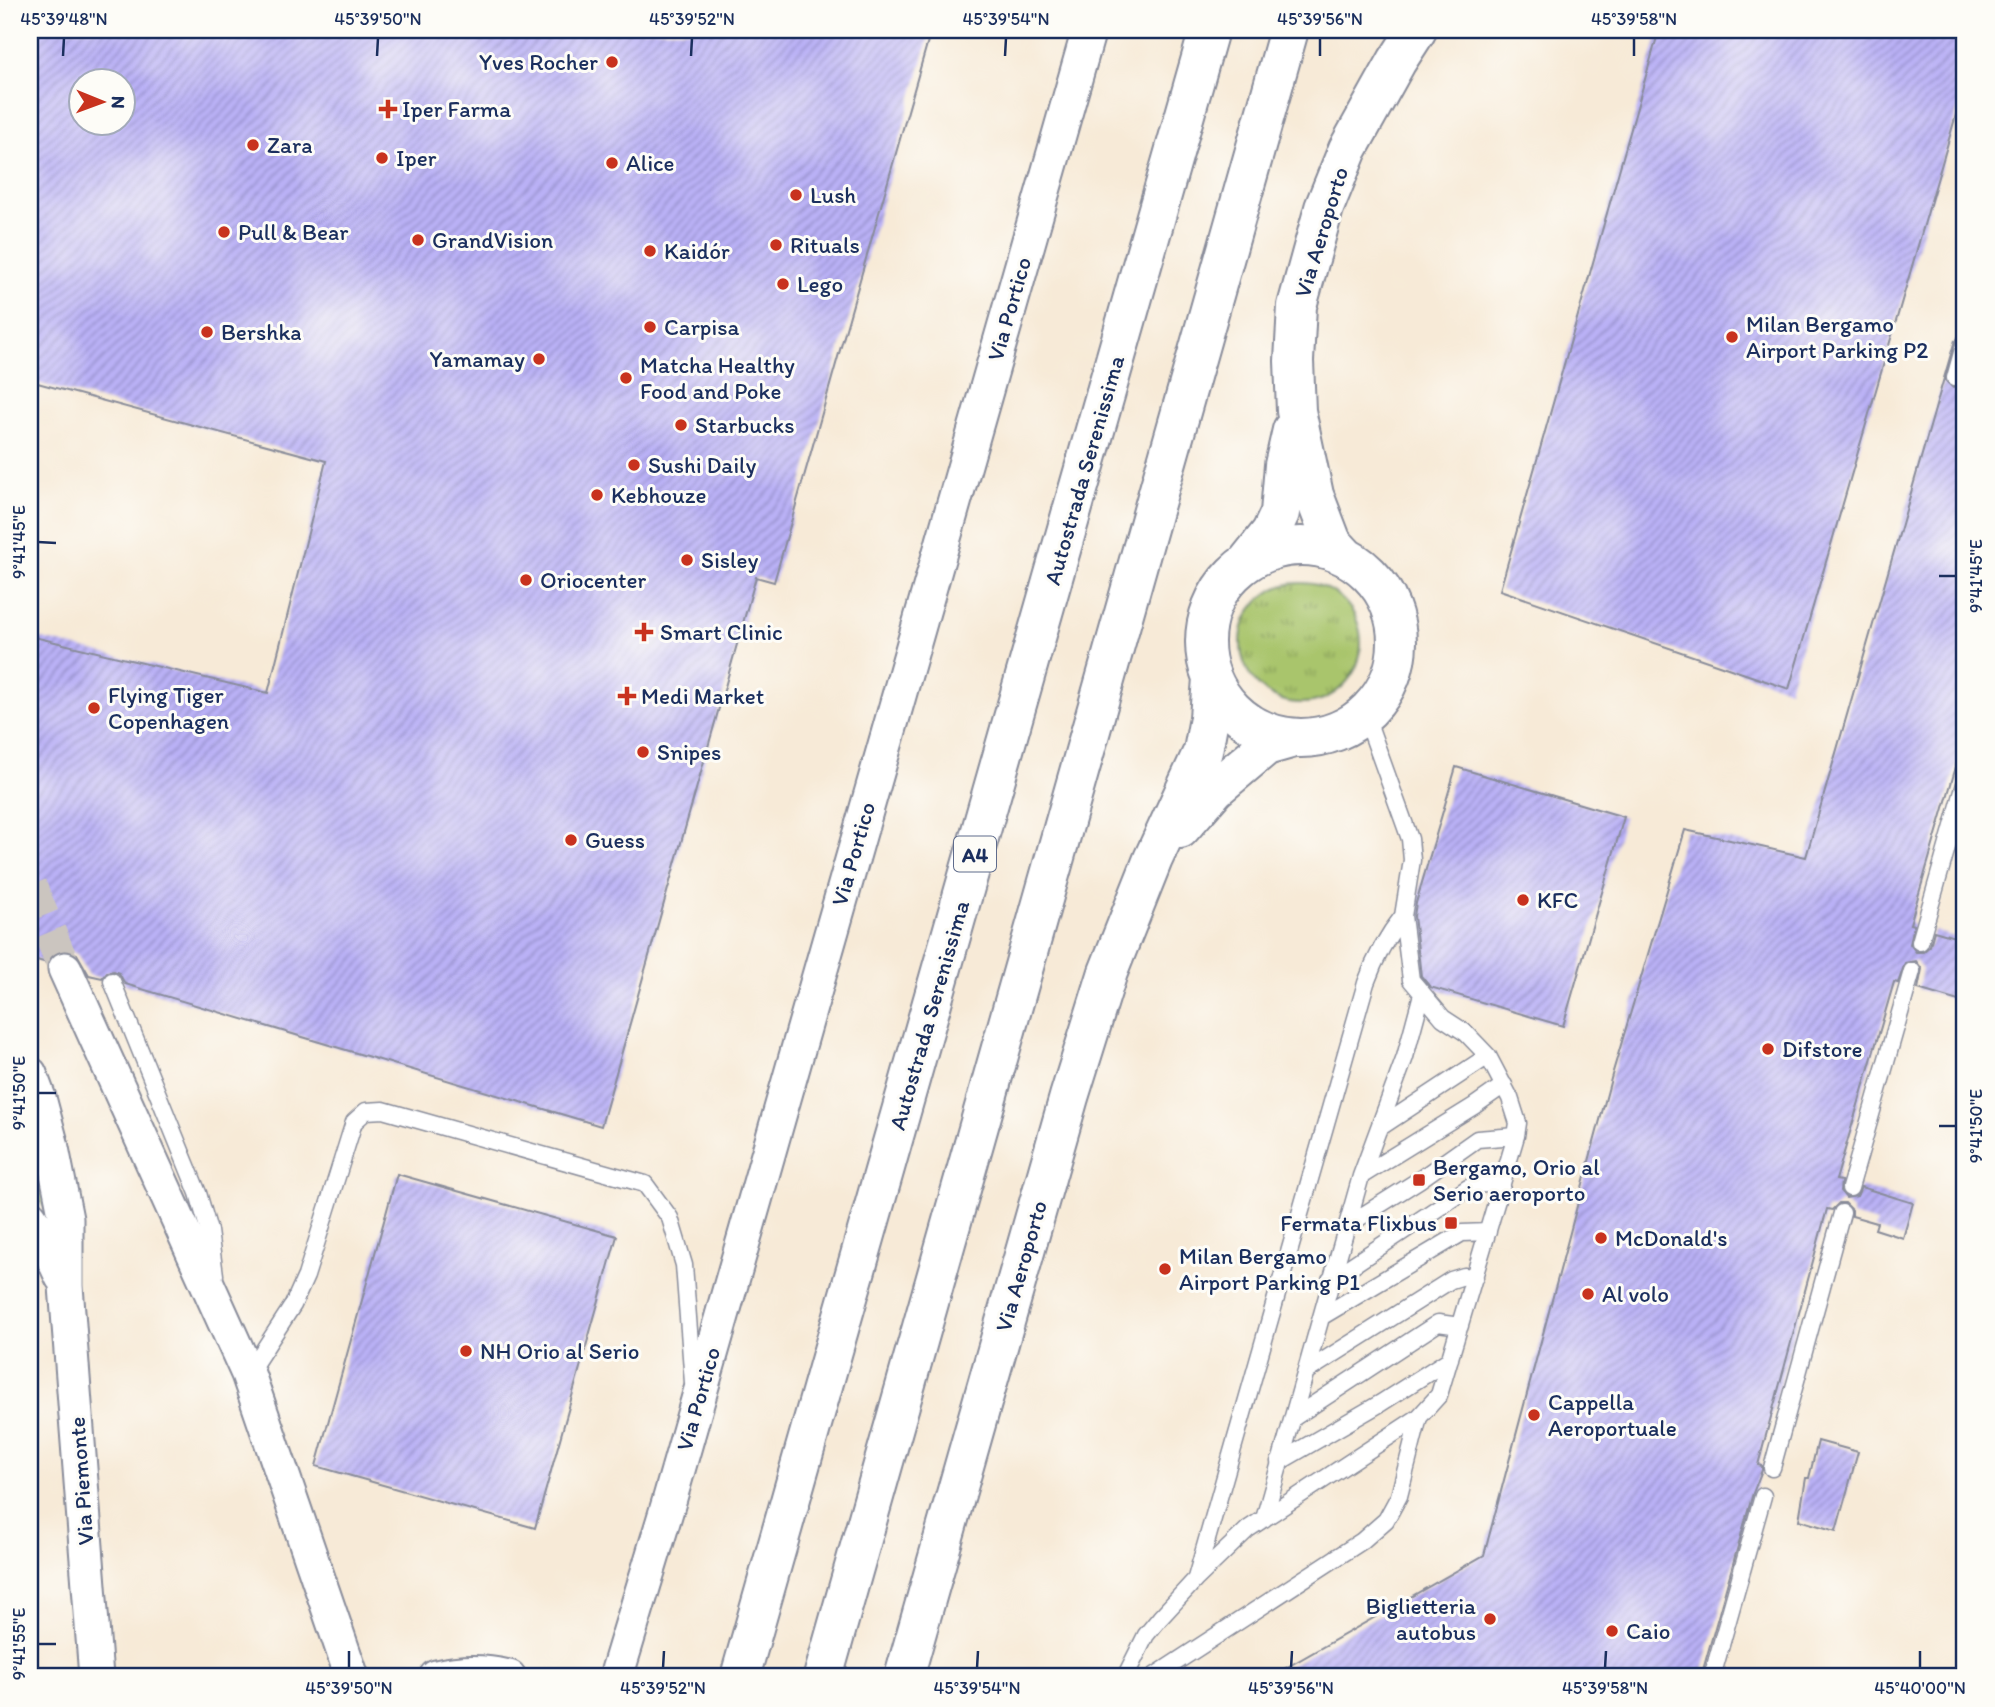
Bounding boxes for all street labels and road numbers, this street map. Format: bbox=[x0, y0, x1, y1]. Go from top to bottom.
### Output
street label: Via Aeroporto bbox=[1288, 163, 1354, 301]
street label: Via Portico bbox=[981, 254, 1037, 364]
street label: Autostrada Serenissima bbox=[1038, 352, 1130, 588]
street label: Via Portico bbox=[825, 799, 881, 909]
road number: A4 bbox=[954, 836, 996, 872]
street label: Autostrada Serenissima bbox=[883, 897, 975, 1133]
street label: Via Aeroporto bbox=[989, 1197, 1053, 1335]
street label: Via Portico bbox=[670, 1344, 726, 1454]
street label: Via Piemonte bbox=[63, 1416, 99, 1546]

